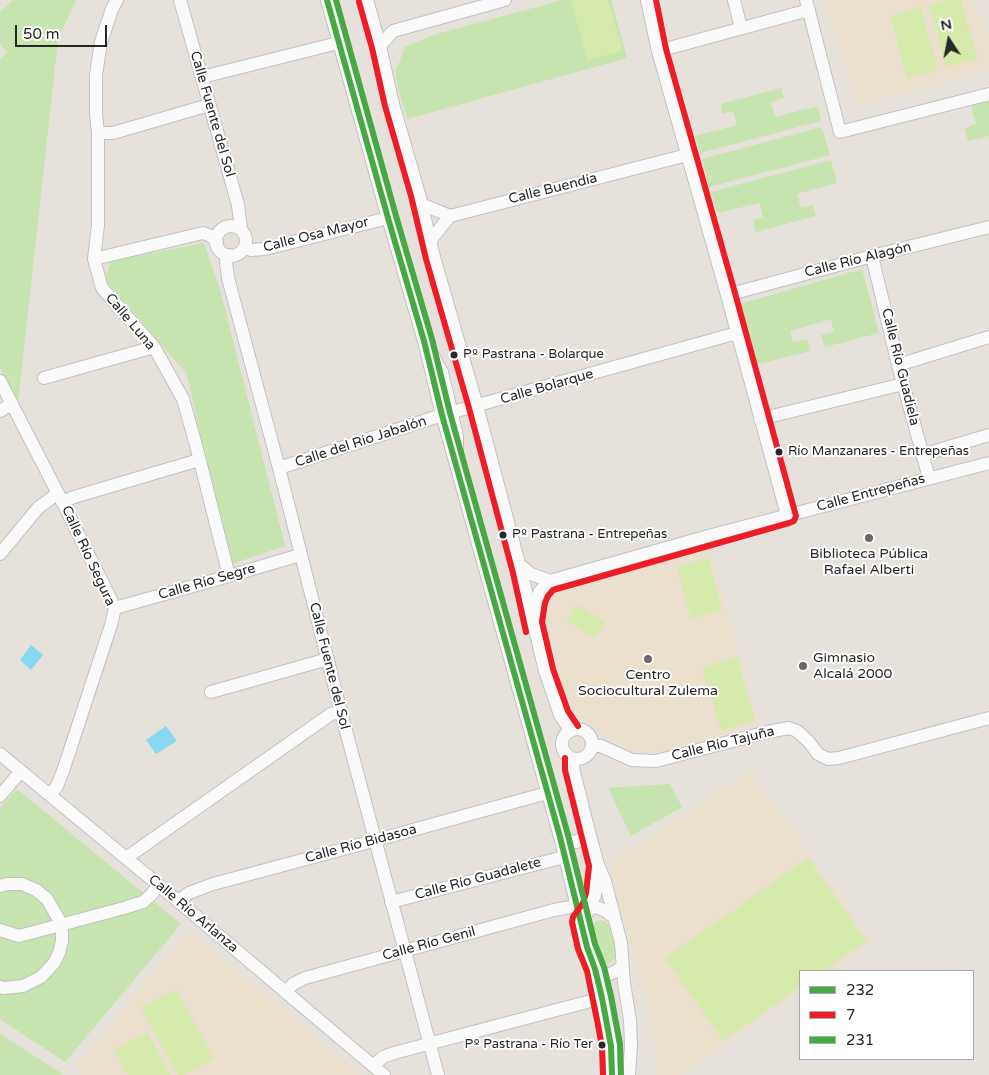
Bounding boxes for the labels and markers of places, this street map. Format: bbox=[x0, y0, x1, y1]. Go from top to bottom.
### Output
place label: Pº Pastrana - Bolarque bbox=[463, 347, 604, 363]
marker: Pº Pastrana - Bolarque bbox=[449, 350, 459, 360]
place label: Río Manzanares - Entrepeñas bbox=[788, 444, 969, 460]
marker: Río Manzanares - Entrepeñas bbox=[774, 447, 784, 457]
place label: Pº Pastrana - Entrepeñas bbox=[512, 527, 667, 543]
marker: Pº Pastrana - Entrepeñas bbox=[498, 530, 508, 540]
marker: Biblioteca Pública Rafael Alberti bbox=[863, 532, 875, 544]
place label: Biblioteca Pública Rafael Alberti bbox=[810, 546, 928, 578]
place label: Gimnasio Alcalá 2000 bbox=[813, 650, 892, 682]
marker: Centro Sociocultural Zulema bbox=[642, 653, 654, 665]
marker: Gimnasio Alcalá 2000 bbox=[797, 660, 809, 672]
place label: Centro Sociocultural Zulema bbox=[578, 667, 718, 700]
place label: Pº Pastrana - Río Ter bbox=[465, 1037, 593, 1053]
marker: Pº Pastrana - Río Ter bbox=[597, 1040, 607, 1050]

